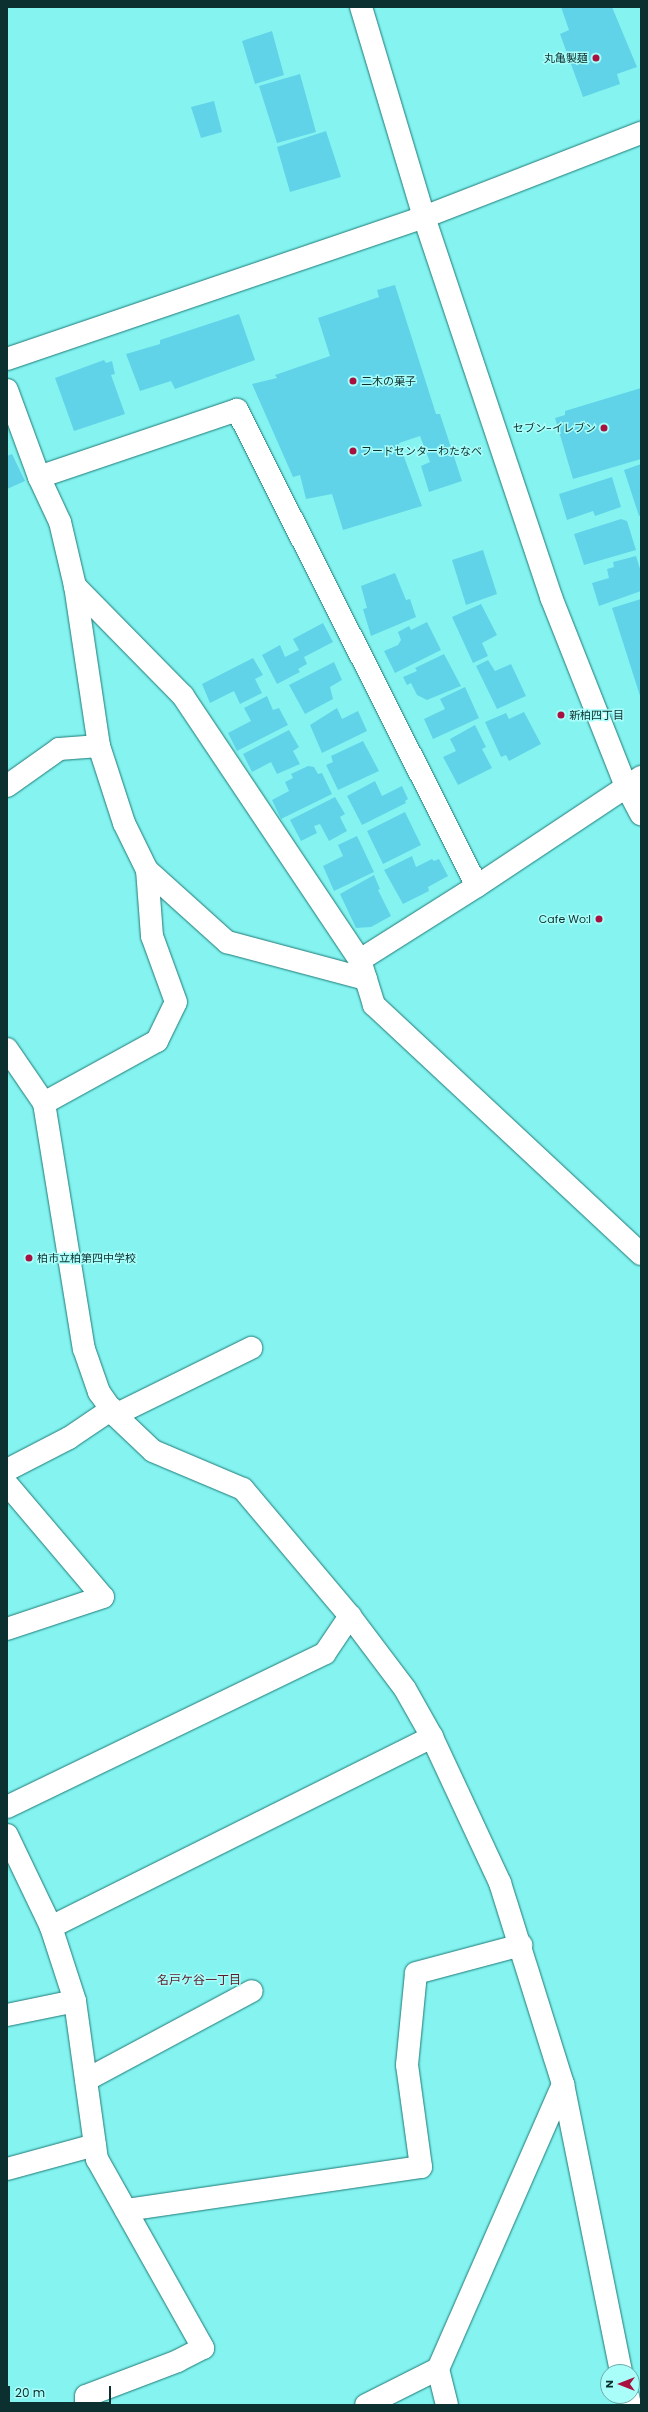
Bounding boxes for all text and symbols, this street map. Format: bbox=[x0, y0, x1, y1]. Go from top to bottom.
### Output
place label: 丸亀製麺 bbox=[544, 51, 588, 65]
marker: 丸亀製麺 bbox=[591, 53, 601, 63]
place label: 二木の菓子 bbox=[361, 374, 416, 388]
marker: 二木の菓子 bbox=[348, 376, 358, 386]
place label: セブン-イレブン bbox=[513, 421, 596, 435]
marker: セブン-イレブン bbox=[599, 423, 609, 433]
place label: フードセンターわたなべ bbox=[361, 444, 482, 458]
marker: フードセンターわたなべ bbox=[348, 446, 358, 456]
place label: 新柏四丁目 bbox=[569, 708, 624, 722]
marker: 新柏四丁目 bbox=[556, 710, 566, 720]
place label: Cafe Wo:l bbox=[539, 912, 591, 926]
marker: Cafe Wo:l bbox=[594, 914, 604, 924]
place label: 柏市立柏第四中学校 bbox=[37, 1251, 136, 1265]
marker: 柏市立柏第四中学校 bbox=[24, 1253, 34, 1263]
district label: 名戸ケ谷一丁目 bbox=[157, 1973, 241, 1987]
north arrow bbox=[600, 2364, 640, 2404]
scale bar bbox=[10, 2378, 113, 2404]
text: N bbox=[601, 2380, 617, 2388]
text: 20 m bbox=[15, 2384, 45, 2401]

